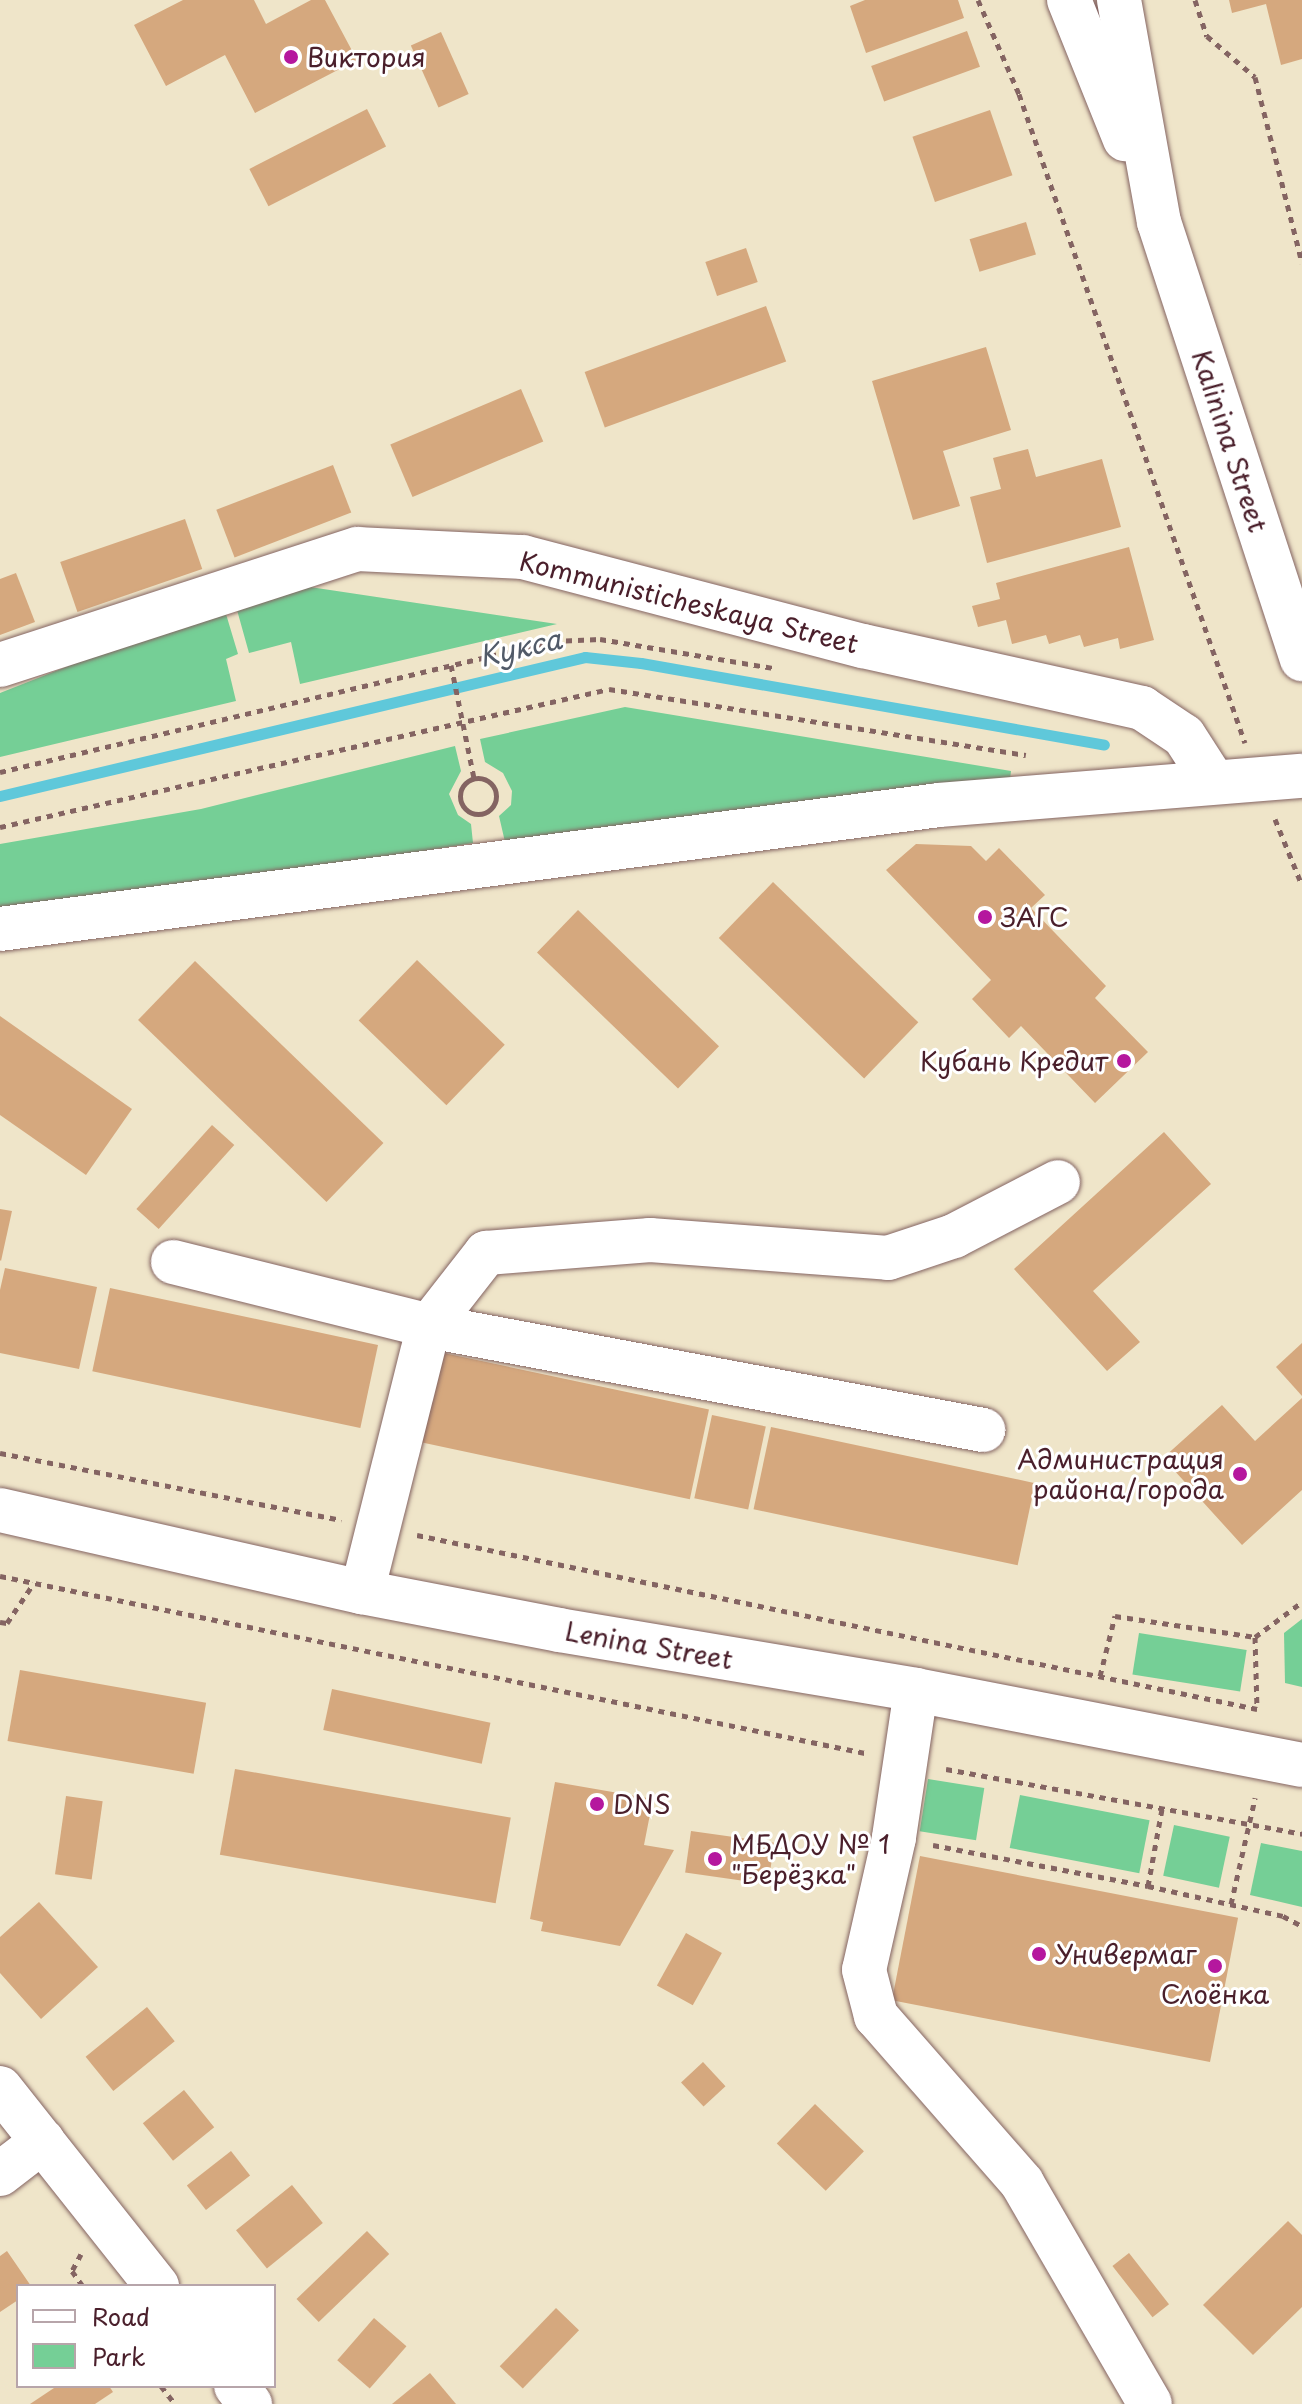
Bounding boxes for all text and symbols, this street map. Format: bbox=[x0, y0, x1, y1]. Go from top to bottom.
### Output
place label: Виктория bbox=[307, 41, 426, 73]
marker: Виктория bbox=[282, 48, 300, 66]
street label: Kalinina Street bbox=[1186, 346, 1274, 536]
street label: Kommunisticheskaya Street bbox=[516, 545, 862, 659]
water label: Кукса bbox=[476, 621, 564, 673]
place label: ЗАГС bbox=[1001, 901, 1069, 933]
marker: ЗАГС bbox=[976, 908, 994, 926]
place label: Кубань Кредит bbox=[919, 1045, 1108, 1077]
marker: Кубань Кредит bbox=[1115, 1052, 1133, 1070]
place label: Администрация района/города bbox=[1017, 1443, 1224, 1504]
marker: Администрация района/города bbox=[1231, 1465, 1249, 1483]
street label: Lenina Street bbox=[563, 1615, 735, 1675]
place label: DNS bbox=[613, 1788, 671, 1820]
marker: DNS bbox=[588, 1795, 606, 1813]
place label: МБДОУ № 1 "Берёзка" bbox=[731, 1828, 890, 1890]
marker: МБДОУ № 1 "Берёзка" bbox=[706, 1850, 724, 1868]
place label: Универмаг bbox=[1055, 1938, 1196, 1970]
marker: Универмаг bbox=[1030, 1945, 1048, 1963]
marker: Слоёнка bbox=[1206, 1957, 1224, 1975]
place label: Слоёнка bbox=[1161, 1978, 1269, 2010]
legend bbox=[16, 2284, 276, 2388]
text: Road bbox=[92, 2298, 150, 2334]
text: Park bbox=[92, 2338, 146, 2374]

